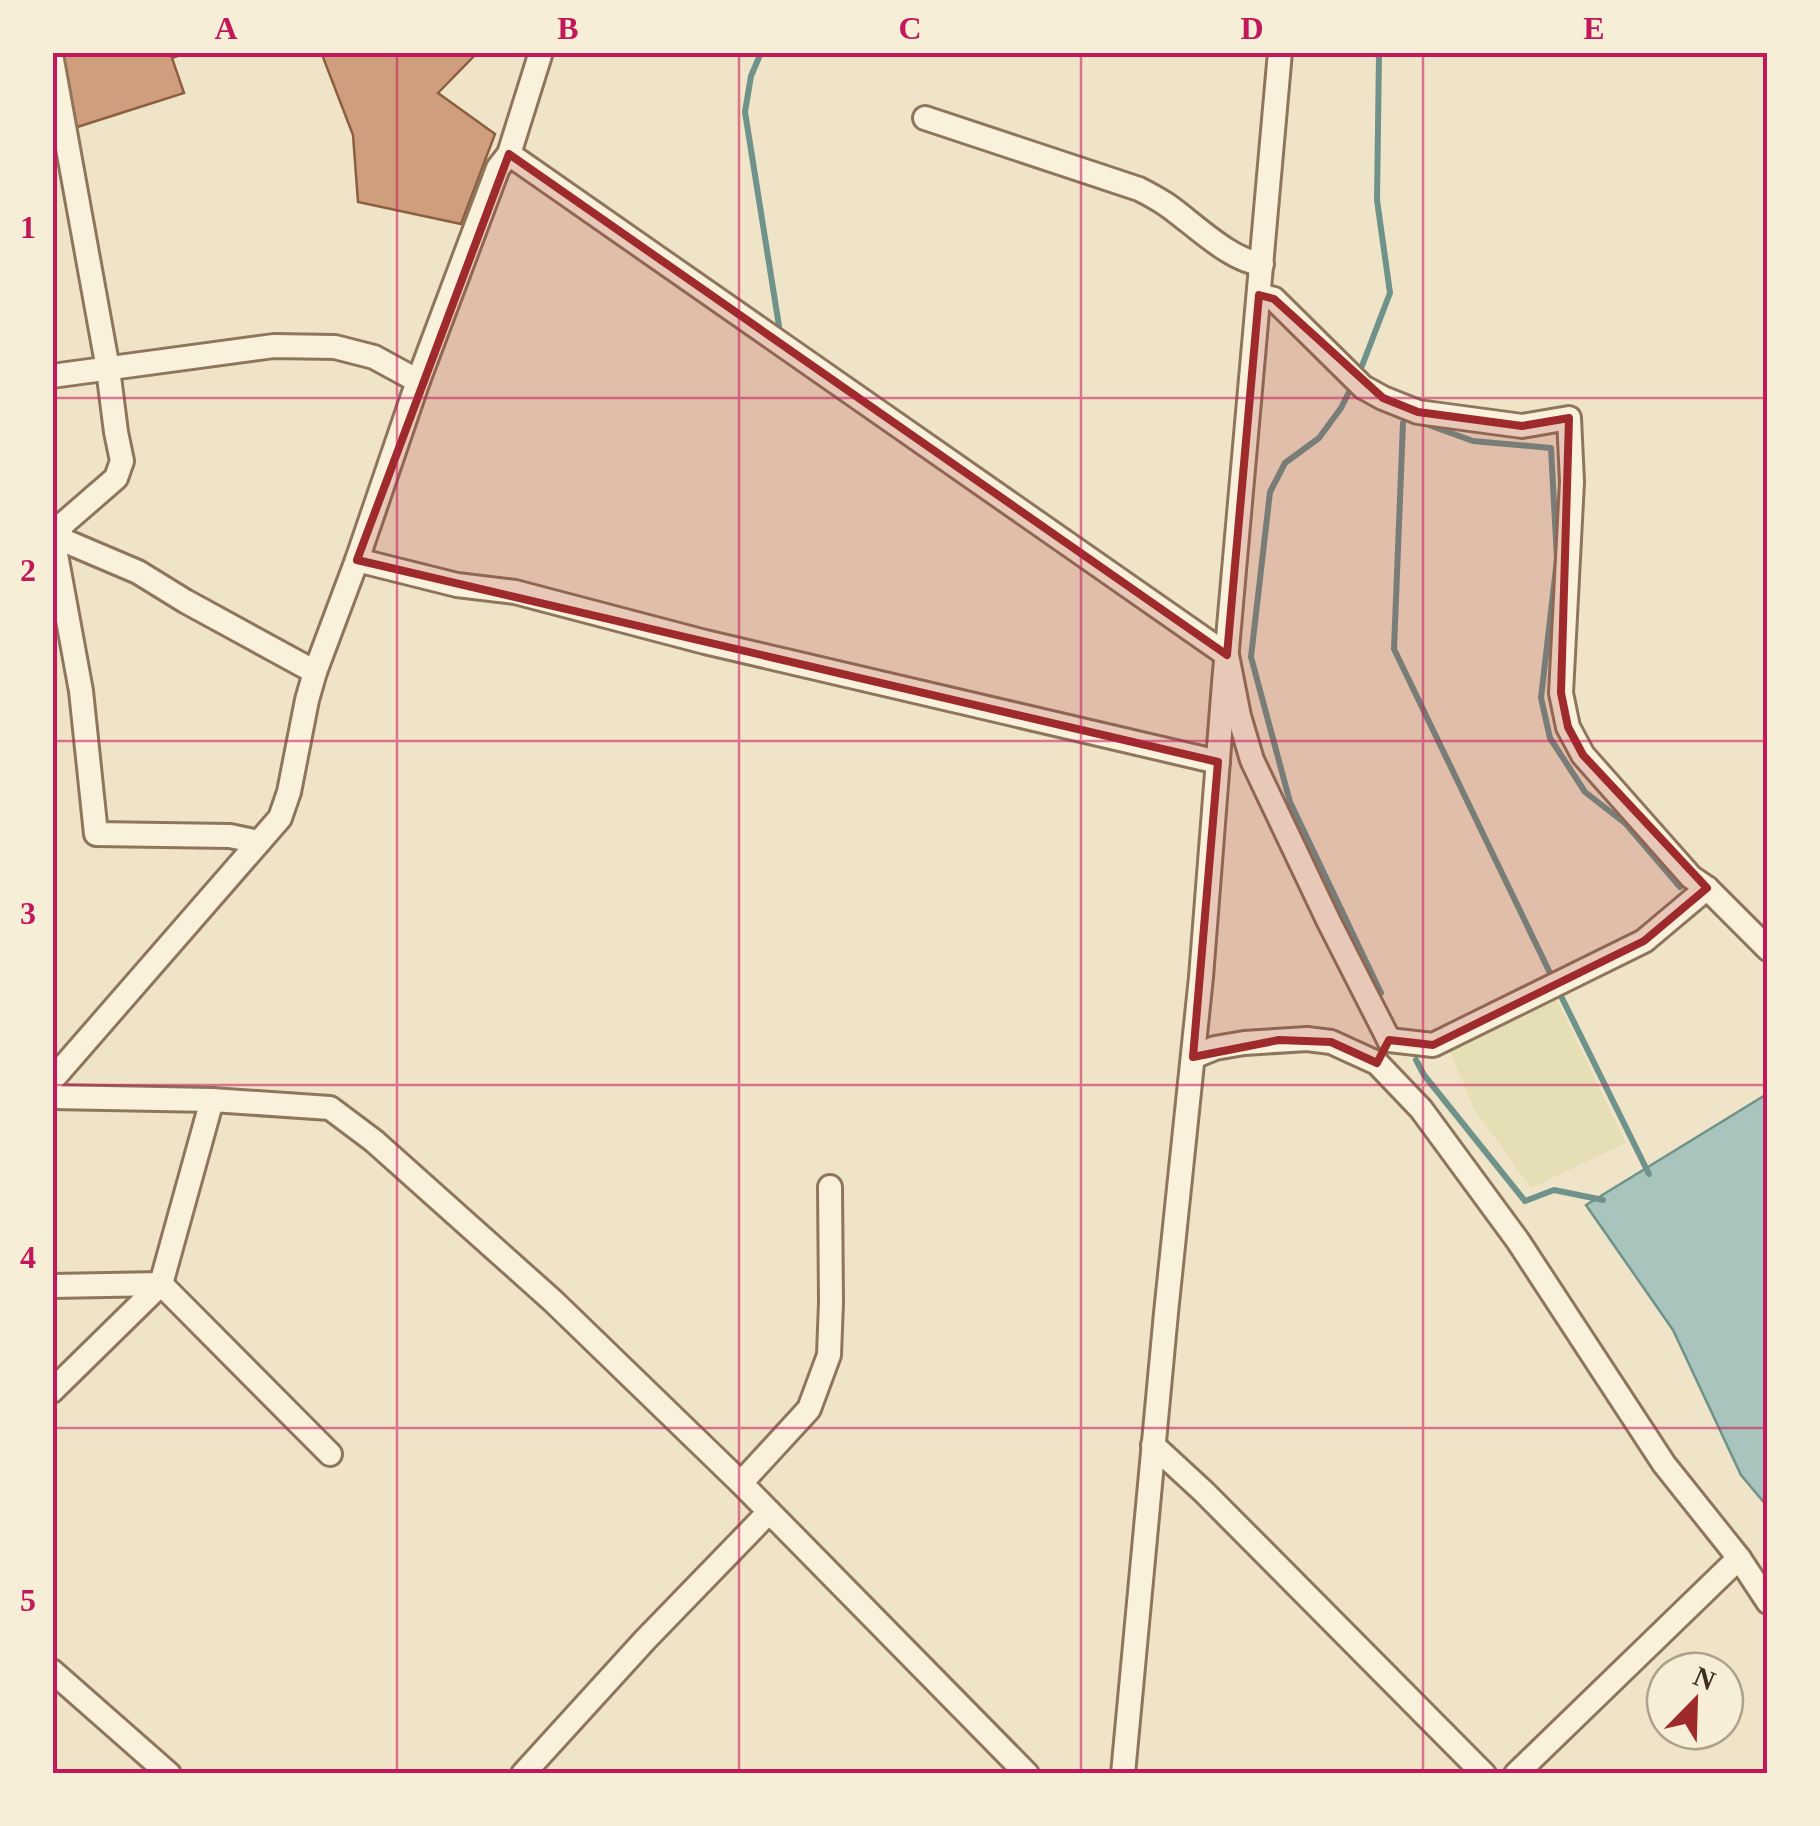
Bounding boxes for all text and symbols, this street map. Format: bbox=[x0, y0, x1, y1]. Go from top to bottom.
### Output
text: A bbox=[214, 10, 238, 46]
text: B bbox=[557, 10, 579, 46]
text: C bbox=[898, 10, 922, 46]
text: D bbox=[1240, 10, 1264, 46]
text: E bbox=[1583, 10, 1605, 46]
text: 1 bbox=[20, 209, 36, 245]
text: 2 bbox=[20, 552, 36, 588]
text: 3 bbox=[20, 895, 36, 931]
text: 4 bbox=[20, 1239, 36, 1275]
text: 5 bbox=[20, 1582, 36, 1618]
north arrow bbox=[1645, 1651, 1745, 1751]
text: N bbox=[1689, 1660, 1720, 1697]

